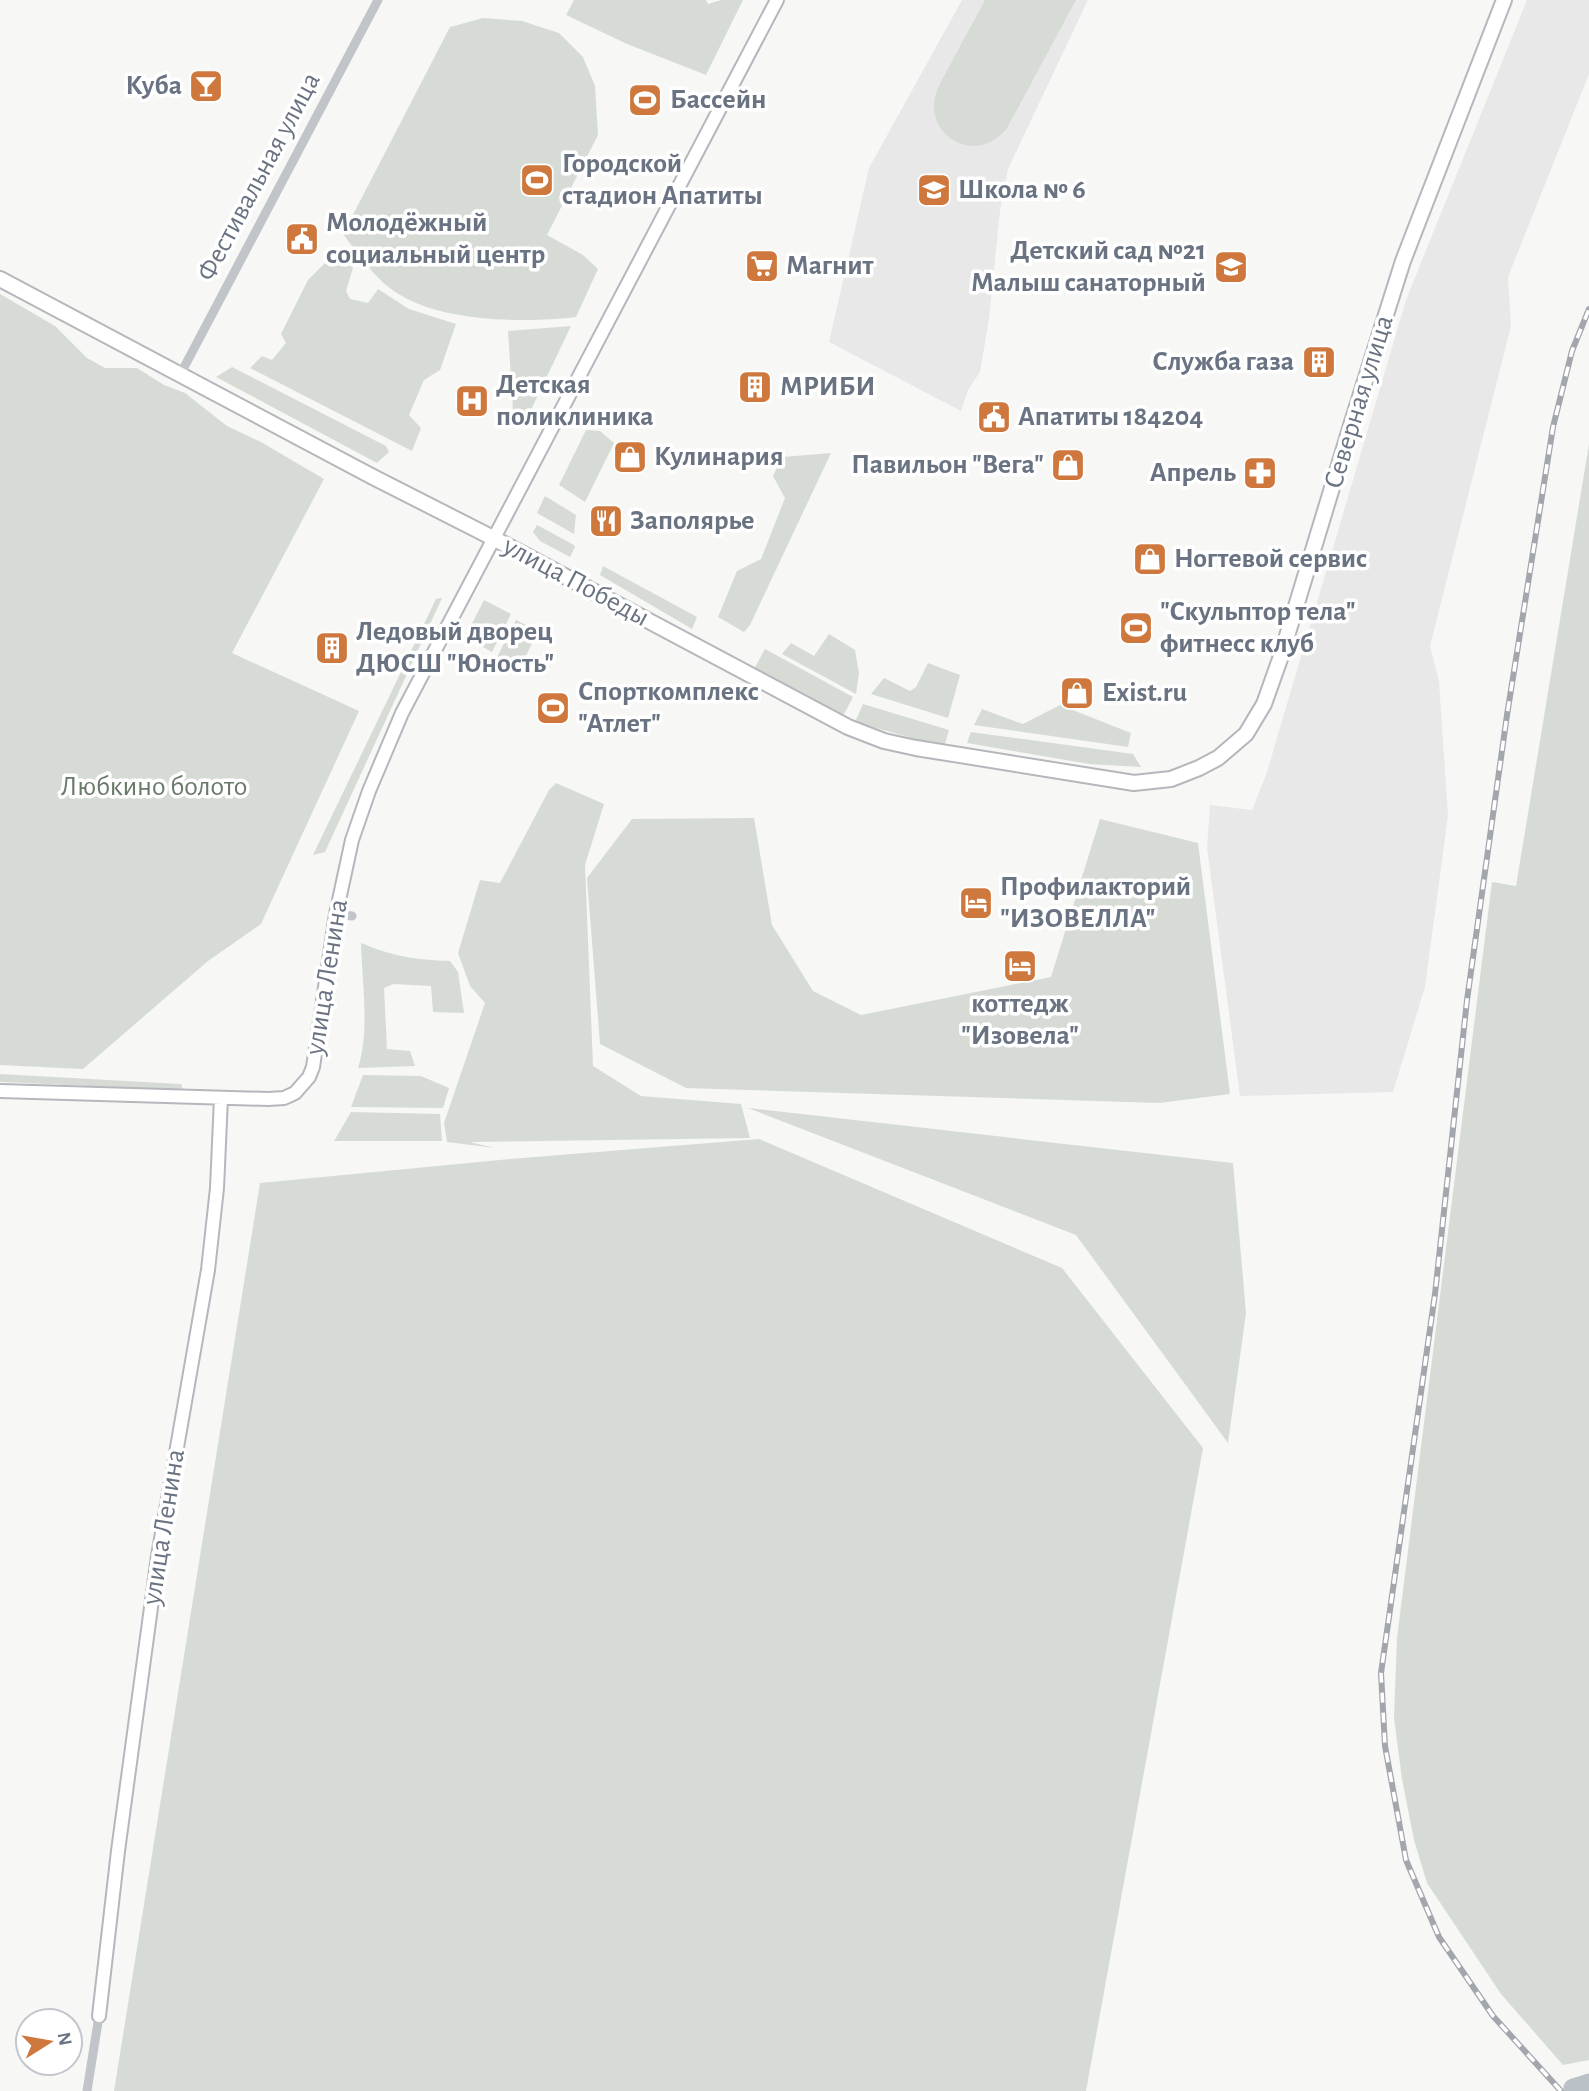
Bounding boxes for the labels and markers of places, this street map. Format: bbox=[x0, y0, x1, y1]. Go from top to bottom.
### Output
bar icon: Куба bbox=[187, 67, 225, 105]
place label: Куба bbox=[125, 72, 182, 100]
sports icon: Бассейн bbox=[626, 81, 664, 119]
place label: Бассейн bbox=[670, 86, 766, 114]
place label: Городской стадион Апатиты bbox=[562, 150, 763, 210]
sports icon: Городской стадион Апатиты bbox=[518, 161, 556, 199]
school or university icon: Школа № 6 bbox=[915, 171, 953, 209]
place label: Школа № 6 bbox=[958, 176, 1086, 204]
place label: Молодёжный социальный центр bbox=[326, 209, 545, 269]
public building icon: Молодёжный социальный центр bbox=[283, 220, 321, 258]
place label: Детский сад №21 Малыш санаторный bbox=[971, 237, 1206, 297]
supermarket icon: Магнит bbox=[743, 247, 781, 285]
school or university icon: Детский сад №21 Малыш санаторный bbox=[1212, 248, 1250, 286]
place label: Магнит bbox=[786, 252, 875, 280]
building icon: Служба газа bbox=[1300, 343, 1338, 381]
place label: Служба газа bbox=[1152, 348, 1294, 376]
building icon: МРИБИ bbox=[736, 368, 774, 406]
place label: Детская поликлиника bbox=[496, 371, 654, 431]
place label: МРИБИ bbox=[780, 373, 875, 401]
hospital icon: Детская поликлиника bbox=[453, 382, 491, 420]
public building icon: Апатиты 184204 bbox=[975, 398, 1013, 436]
place label: Апатиты 184204 bbox=[1018, 403, 1203, 431]
shop icon: Кулинария bbox=[611, 438, 649, 476]
place label: Кулинария bbox=[654, 443, 784, 471]
shop icon: Павильон "Вега" bbox=[1049, 446, 1087, 484]
place label: Павильон "Вега" bbox=[851, 451, 1044, 479]
pharmacy icon: Апрель bbox=[1241, 454, 1279, 492]
place label: Апрель bbox=[1150, 459, 1236, 487]
restaurant icon: Заполярье bbox=[587, 502, 625, 540]
place label: Заполярье bbox=[630, 507, 755, 535]
shop icon: Ногтевой сервис bbox=[1131, 540, 1169, 578]
place label: Ногтевой сервис bbox=[1174, 545, 1367, 573]
place label: "Скульптор тела" фитнесс клуб bbox=[1160, 598, 1356, 658]
sports icon: "Скульптор тела" фитнесс клуб bbox=[1117, 609, 1155, 647]
place label: Ледовый дворец ДЮСШ "Юность" bbox=[356, 618, 554, 678]
building icon: Ледовый дворец ДЮСШ "Юность" bbox=[313, 629, 351, 667]
shop icon: Exist.ru bbox=[1058, 674, 1096, 712]
place label: Спорткомплекс "Атлет" bbox=[578, 678, 759, 738]
place label: Exist.ru bbox=[1102, 679, 1188, 707]
sports icon: Спорткомплекс "Атлет" bbox=[534, 689, 572, 727]
place label: Профилакторий "ИЗОВЕЛЛА" bbox=[1000, 873, 1191, 933]
hotel icon: Профилакторий "ИЗОВЕЛЛА" bbox=[957, 884, 995, 922]
hotel icon: коттедж "Изовела" bbox=[1001, 947, 1039, 985]
place label: коттедж "Изовела" bbox=[961, 990, 1079, 1050]

